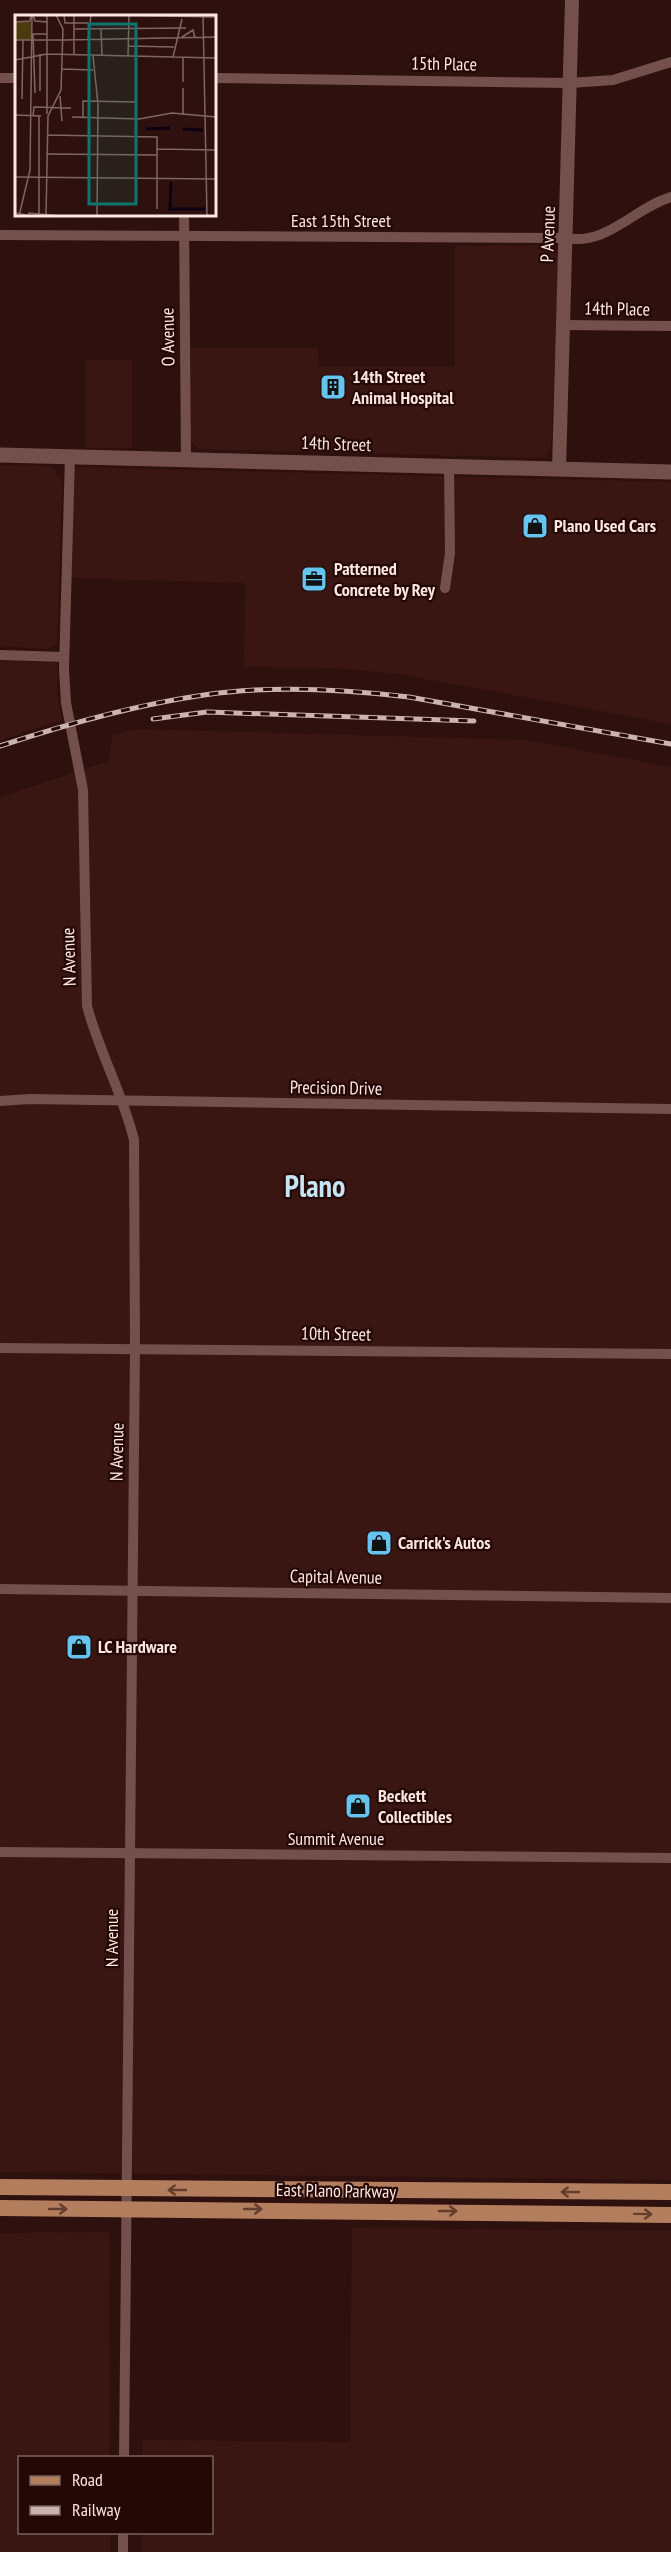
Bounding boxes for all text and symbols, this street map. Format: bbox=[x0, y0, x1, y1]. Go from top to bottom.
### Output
inset map bbox=[15, 15, 216, 216]
street label: 15th Place bbox=[411, 51, 477, 76]
street label: P Avenue bbox=[535, 205, 560, 263]
street label: East 15th Street bbox=[291, 209, 391, 232]
street label: 14th Place bbox=[584, 296, 650, 321]
street label: O Avenue bbox=[155, 307, 180, 367]
place label: 14th Street Animal Hospital bbox=[351, 365, 454, 409]
building icon: 14th Street Animal Hospital bbox=[318, 372, 348, 402]
street label: 14th Street bbox=[301, 431, 372, 456]
shop icon: Plano Used Cars bbox=[520, 511, 550, 541]
place label: Plano Used Cars bbox=[554, 514, 656, 537]
place label: Patterned Concrete by Rey bbox=[334, 557, 436, 601]
office icon: Patterned Concrete by Rey bbox=[299, 564, 329, 594]
street label: N Avenue bbox=[56, 927, 81, 987]
street label: Precision Drive bbox=[290, 1075, 382, 1100]
district label: Plano bbox=[285, 1166, 345, 1205]
street label: 10th Street bbox=[301, 1321, 371, 1346]
street label: N Avenue bbox=[104, 1423, 129, 1481]
shop icon: Carrick's Autos bbox=[364, 1528, 394, 1558]
place label: Carrick's Autos bbox=[398, 1531, 491, 1554]
street label: Capital Avenue bbox=[290, 1564, 382, 1589]
shop icon: LC Hardware bbox=[64, 1632, 94, 1662]
place label: LC Hardware bbox=[98, 1635, 177, 1658]
place label: Beckett Collectibles bbox=[378, 1784, 452, 1828]
shop icon: Beckett Collectibles bbox=[343, 1791, 373, 1821]
street label: Summit Avenue bbox=[288, 1827, 384, 1850]
street label: N Avenue bbox=[100, 1909, 123, 1967]
street label: East Plano Parkway bbox=[276, 2178, 396, 2203]
one-way arrow bbox=[168, 2184, 188, 2196]
one-way arrow bbox=[561, 2186, 581, 2198]
one-way arrow bbox=[48, 2203, 68, 2214]
one-way arrow bbox=[243, 2204, 263, 2215]
one-way arrow bbox=[438, 2205, 458, 2217]
one-way arrow bbox=[633, 2208, 653, 2220]
legend bbox=[18, 2456, 213, 2534]
text: Road bbox=[72, 2468, 103, 2491]
text: Railway bbox=[72, 2498, 121, 2521]

